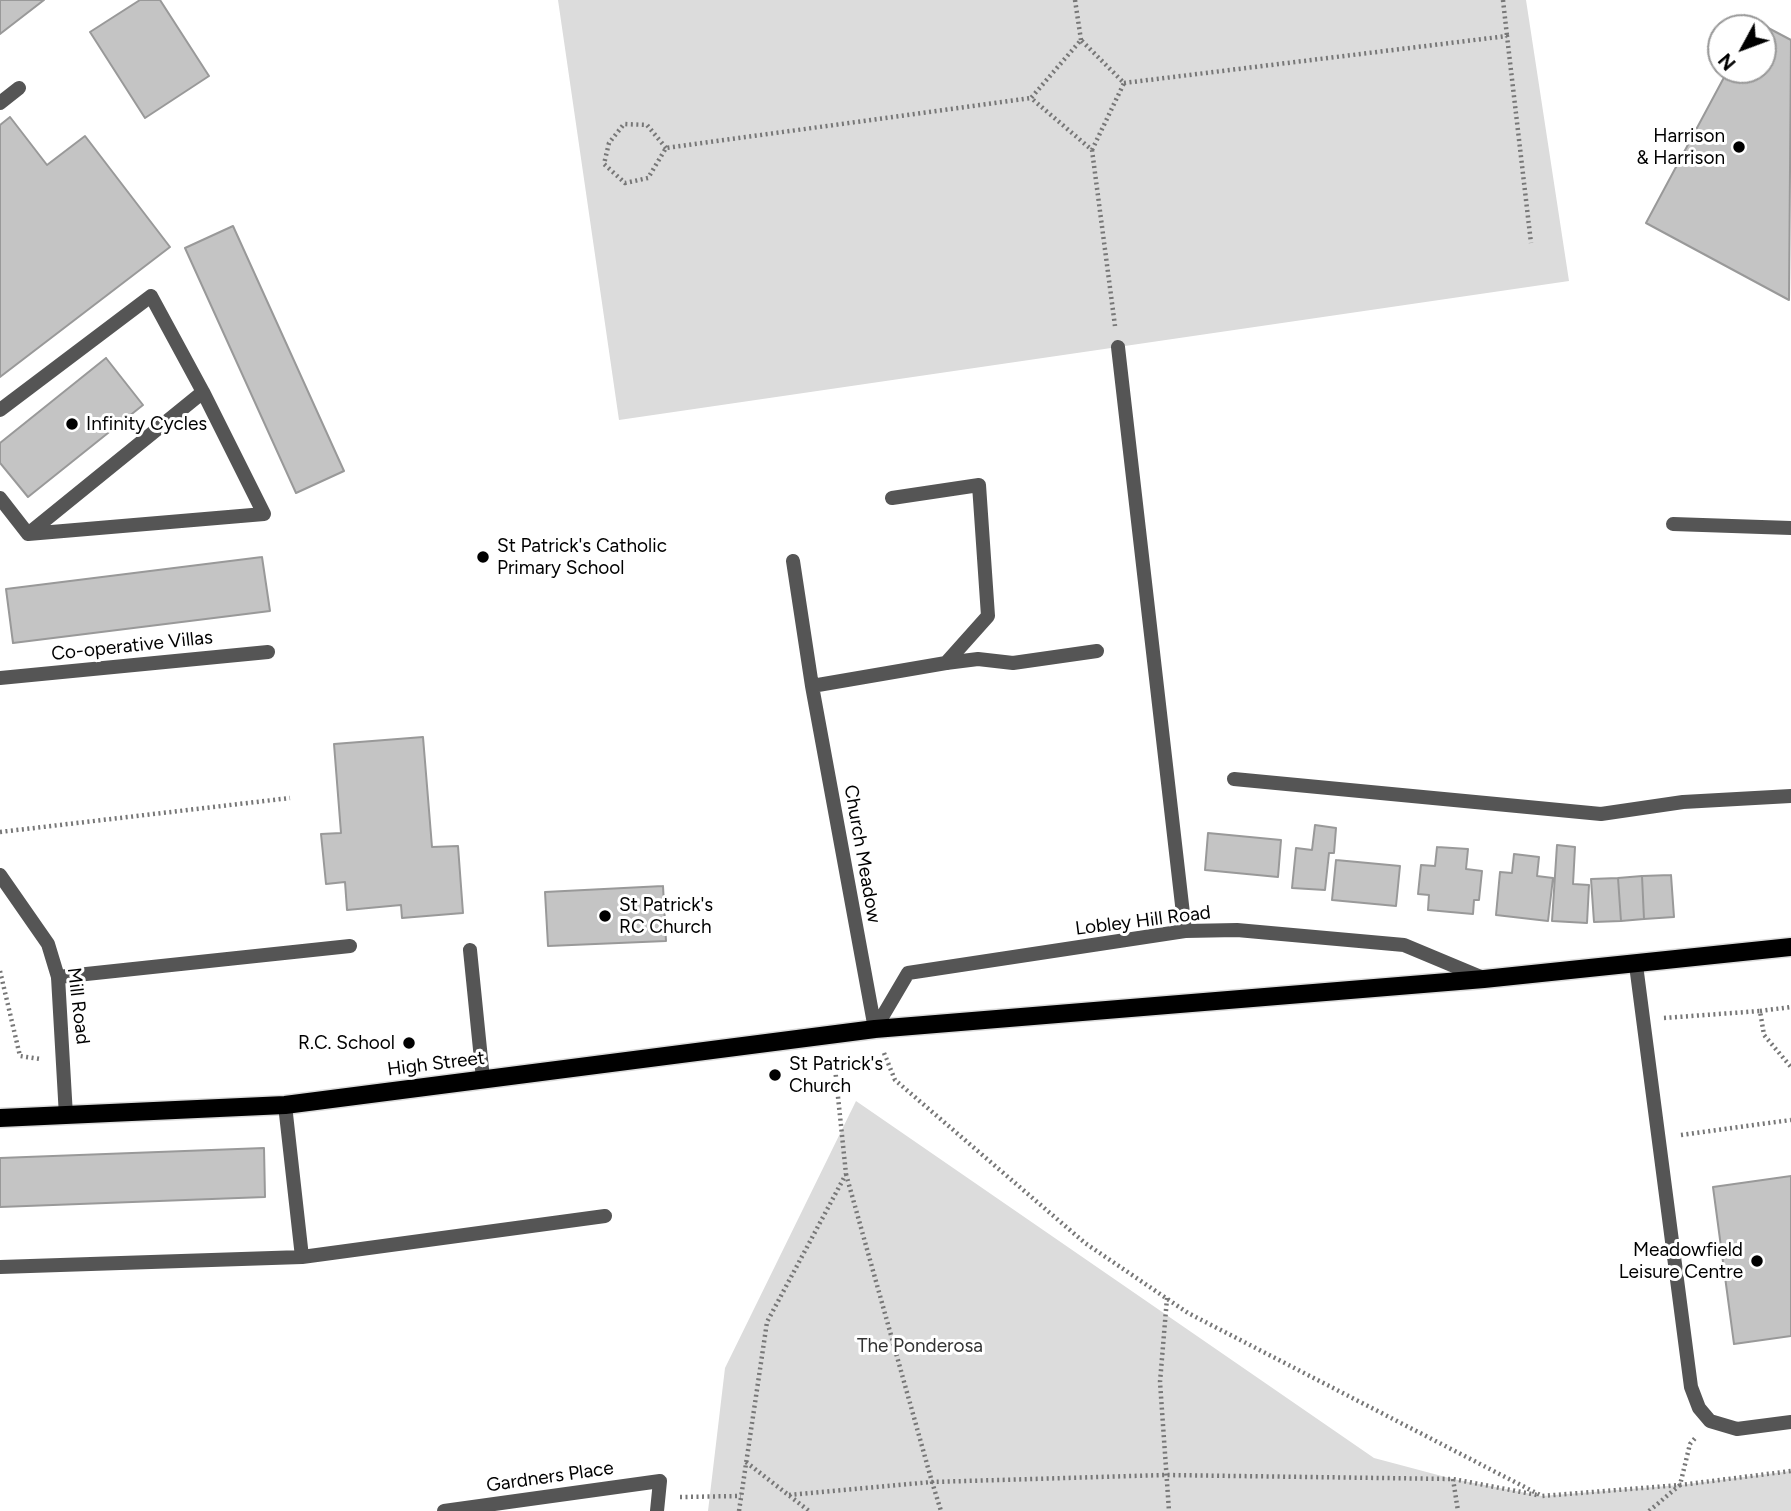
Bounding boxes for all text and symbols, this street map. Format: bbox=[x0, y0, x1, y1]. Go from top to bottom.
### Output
north arrow bbox=[1707, 14, 1777, 84]
text: N bbox=[1714, 49, 1741, 75]
place label: Harrison & Harrison bbox=[1636, 125, 1725, 169]
marker: Harrison & Harrison bbox=[1731, 139, 1747, 155]
place label: Infinity Cycles bbox=[86, 413, 207, 435]
marker: Infinity Cycles bbox=[64, 416, 80, 432]
place label: St Patrick's Catholic Primary School bbox=[497, 535, 667, 579]
marker: St Patrick's Catholic Primary School bbox=[475, 549, 491, 565]
street label: Co-operative Villas bbox=[50, 626, 214, 666]
street label: Church Meadow bbox=[839, 783, 885, 925]
place label: St Patrick's RC Church bbox=[619, 894, 713, 938]
street label: Lobley Hill Road bbox=[1074, 901, 1212, 941]
marker: St Patrick's RC Church bbox=[597, 908, 613, 924]
street label: Mill Road bbox=[62, 966, 94, 1046]
place label: R.C. School bbox=[298, 1032, 395, 1054]
marker: R.C. School bbox=[401, 1035, 417, 1051]
street label: High Street bbox=[386, 1047, 486, 1081]
place label: St Patrick's Church bbox=[789, 1053, 883, 1097]
marker: St Patrick's Church bbox=[767, 1067, 783, 1083]
place label: Meadowfield Leisure Centre bbox=[1619, 1239, 1743, 1283]
marker: Meadowfield Leisure Centre bbox=[1749, 1253, 1765, 1269]
park label: The Ponderosa bbox=[857, 1335, 983, 1357]
street label: Gardners Place bbox=[485, 1457, 615, 1497]

